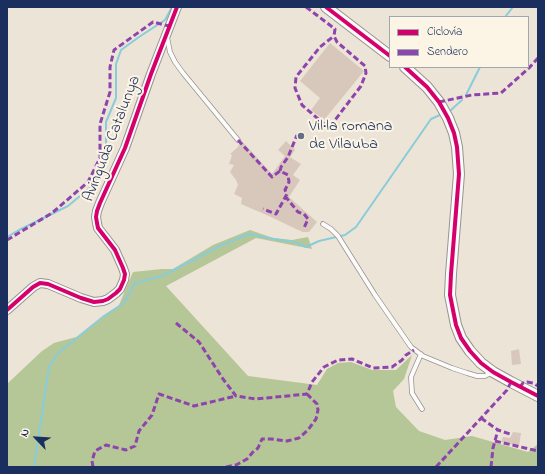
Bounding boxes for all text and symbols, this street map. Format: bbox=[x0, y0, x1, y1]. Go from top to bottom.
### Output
legend bbox=[389, 16, 529, 68]
text: Ciclovía bbox=[427, 23, 463, 41]
text: Sendero bbox=[427, 43, 468, 61]
street label: Avinguda Catalunya bbox=[80, 73, 146, 205]
place label: Vil·la romana de Vilauba bbox=[309, 117, 392, 155]
marker: Vil·la romana de Vilauba bbox=[296, 131, 306, 141]
north arrow bbox=[16, 418, 56, 458]
text: N bbox=[16, 426, 34, 440]

